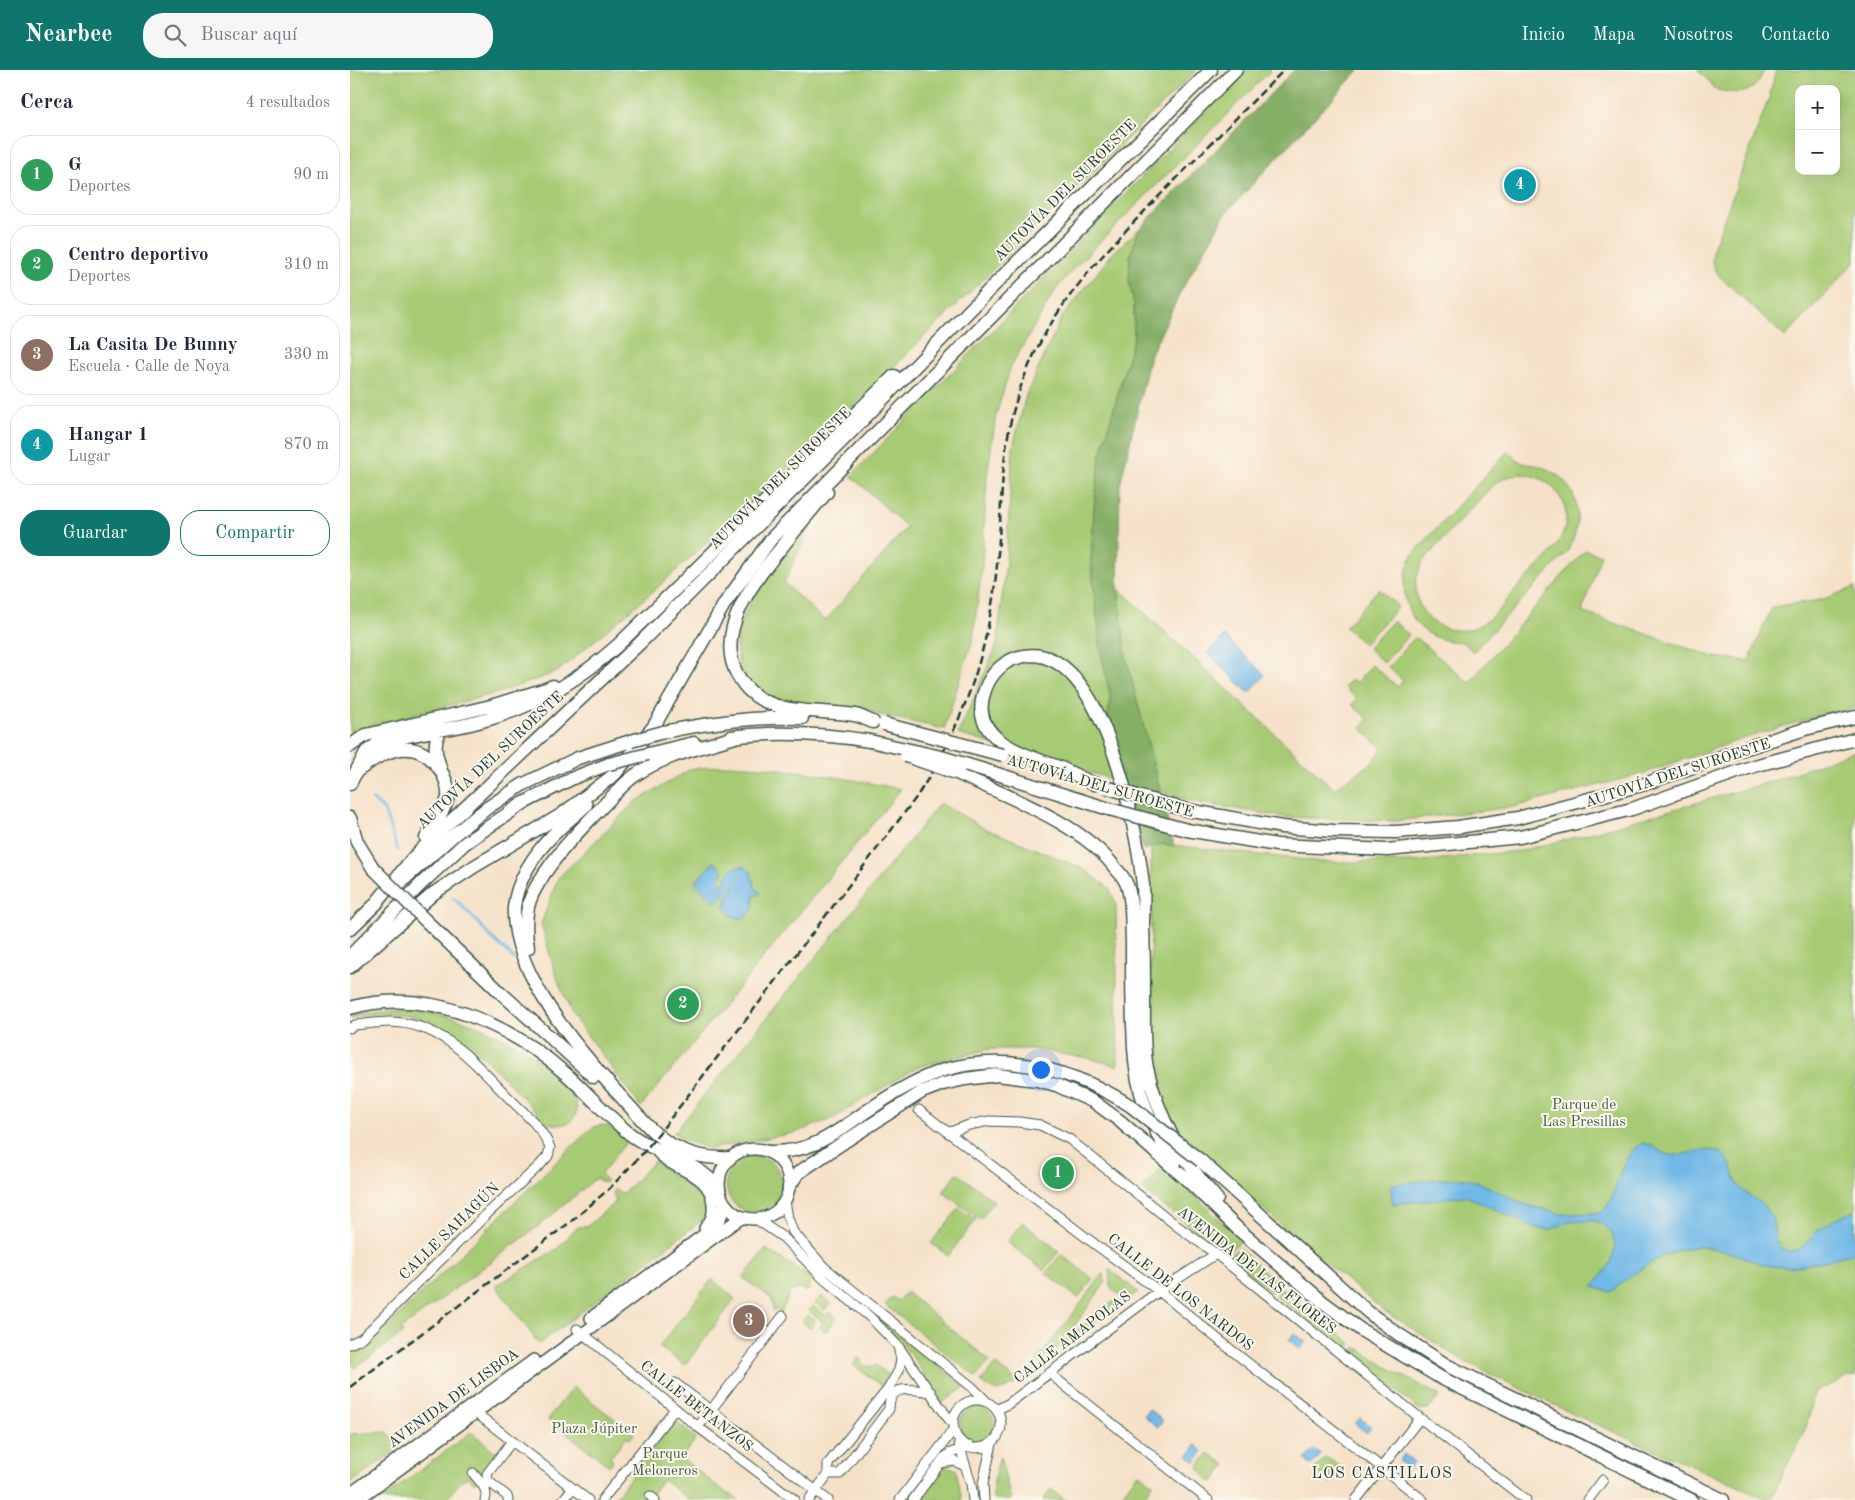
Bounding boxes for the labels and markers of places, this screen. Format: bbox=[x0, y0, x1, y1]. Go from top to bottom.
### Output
pin: 4 bbox=[1504, 166, 1536, 204]
pin: 2 bbox=[667, 985, 699, 1023]
pin: 1 bbox=[1042, 1154, 1074, 1192]
pin: 3 bbox=[733, 1302, 765, 1340]

